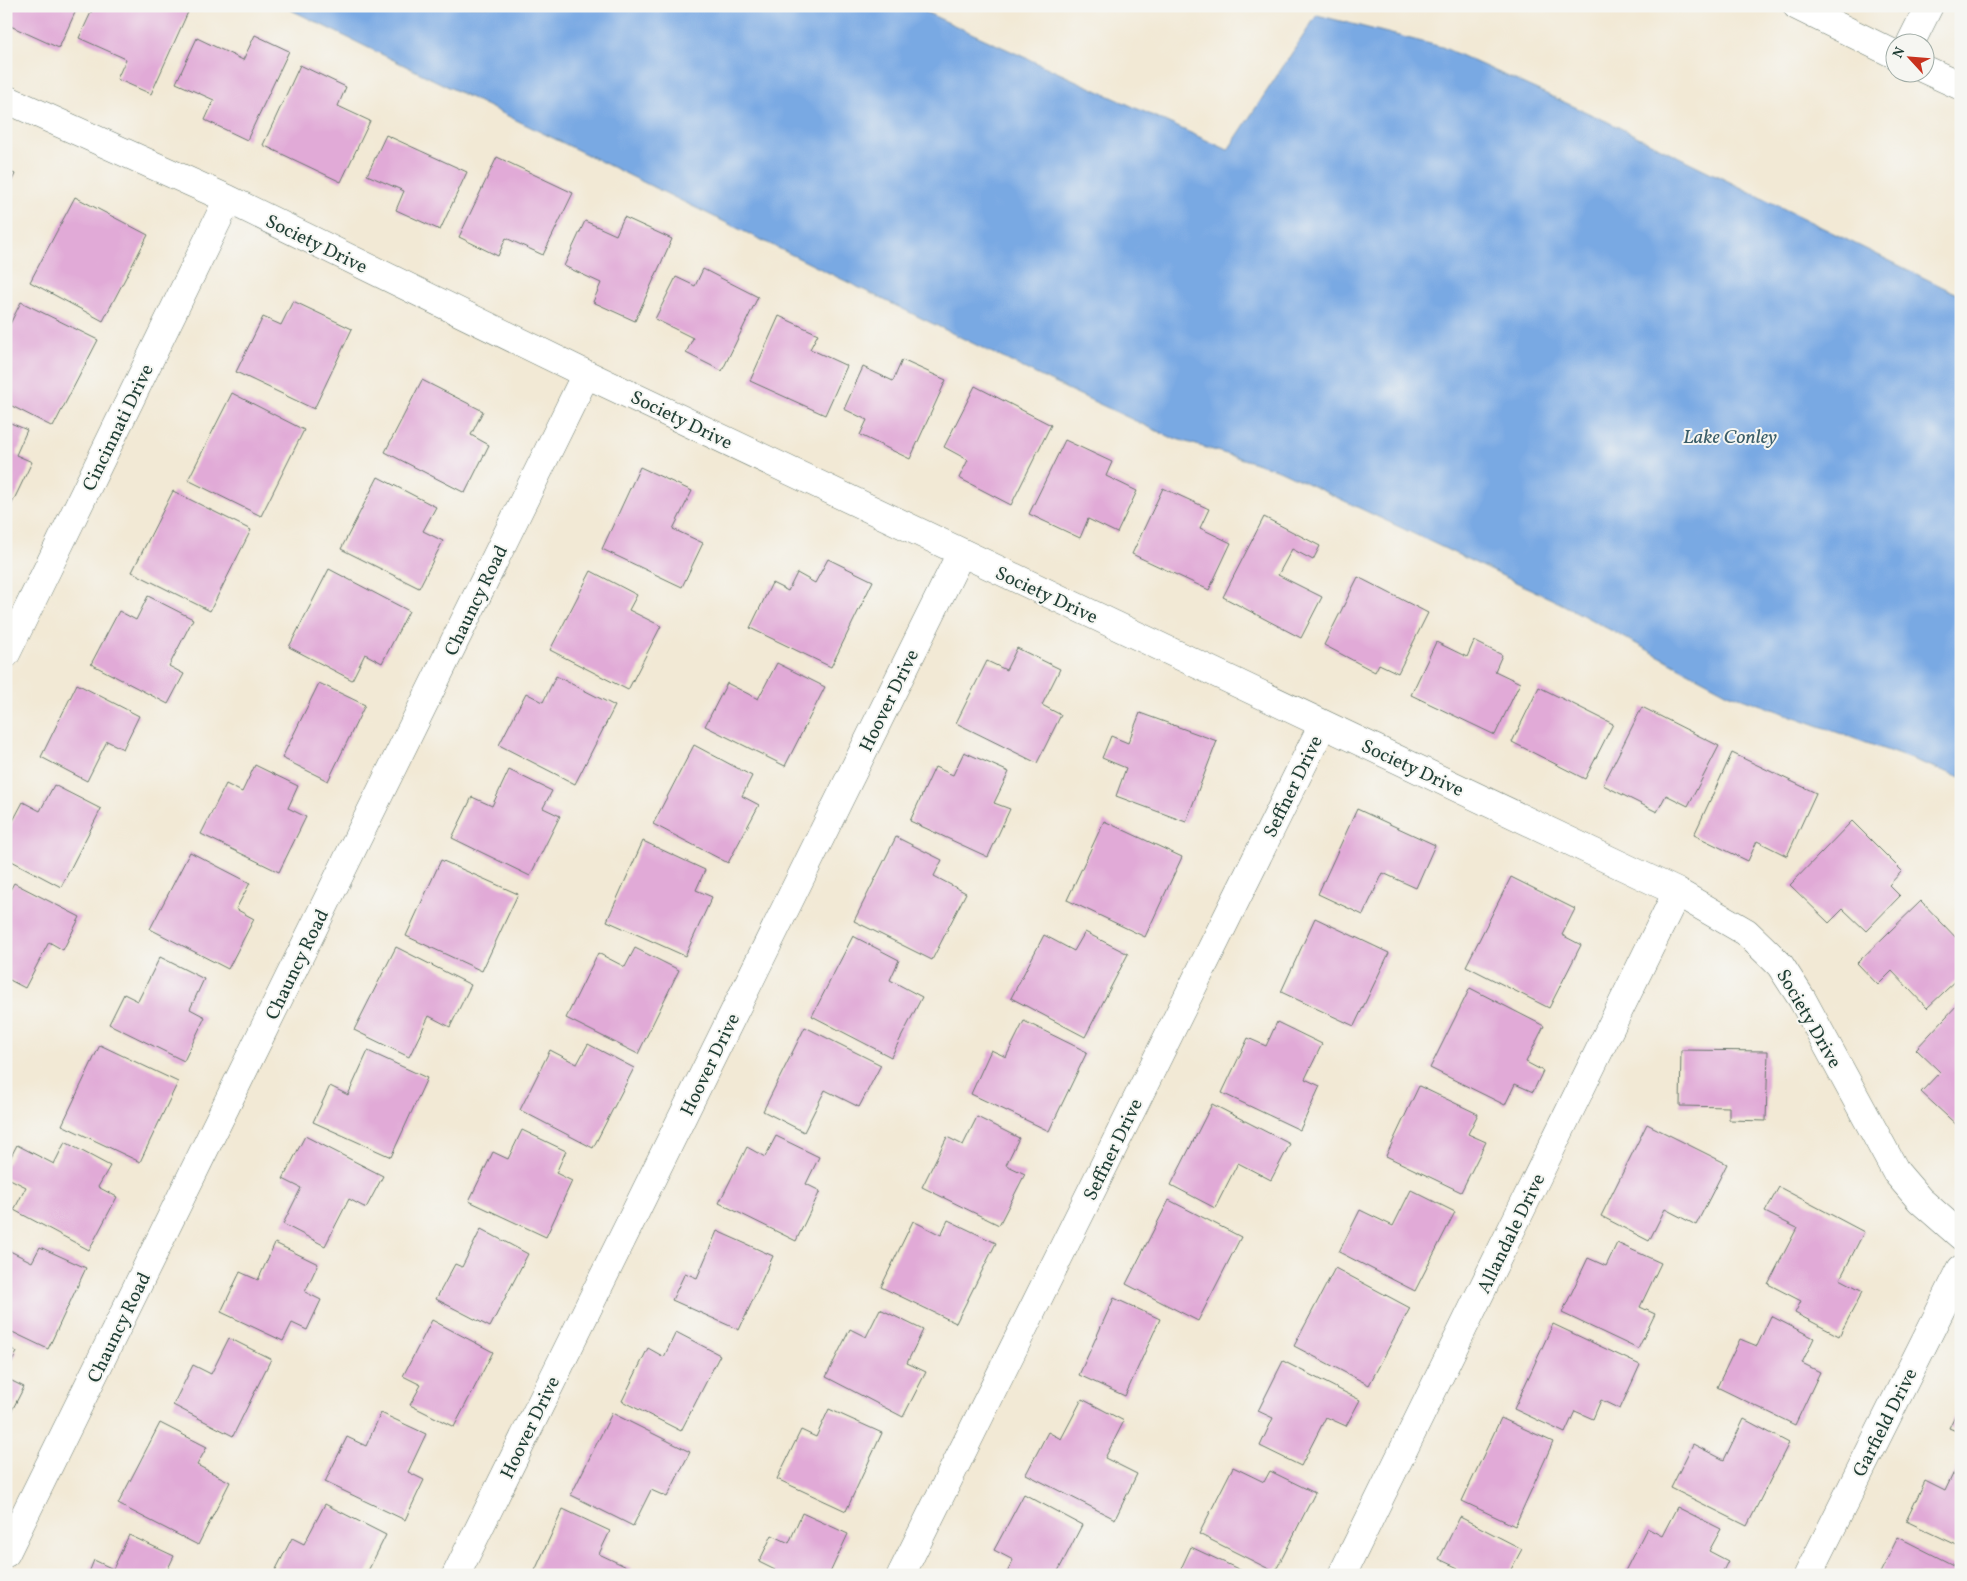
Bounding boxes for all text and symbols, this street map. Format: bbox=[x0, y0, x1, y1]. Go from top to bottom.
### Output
north arrow bbox=[1884, 32, 1934, 82]
text: N bbox=[1889, 44, 1910, 62]
street label: Society Drive bbox=[261, 209, 371, 281]
street label: Cincinnati Drive bbox=[77, 360, 161, 496]
street label: Society Drive bbox=[626, 385, 736, 457]
water label: Lake Conley bbox=[1683, 424, 1777, 452]
street label: Chauncy Road bbox=[439, 541, 515, 661]
street label: Society Drive bbox=[991, 561, 1102, 631]
street label: Hoover Drive bbox=[854, 645, 926, 757]
street label: Seffner Drive bbox=[1258, 731, 1330, 842]
street label: Society Drive bbox=[1357, 734, 1468, 804]
street label: Chauncy Road bbox=[260, 905, 336, 1025]
street label: Society Drive bbox=[1769, 965, 1847, 1073]
street label: Hoover Drive bbox=[675, 1009, 747, 1121]
street label: Seffner Drive bbox=[1078, 1094, 1150, 1205]
street label: Allandale Drive bbox=[1471, 1169, 1552, 1298]
street label: Chauncy Road bbox=[82, 1268, 158, 1388]
street label: Garfield Drive bbox=[1847, 1364, 1924, 1482]
street label: Hoover Drive bbox=[495, 1372, 567, 1484]

